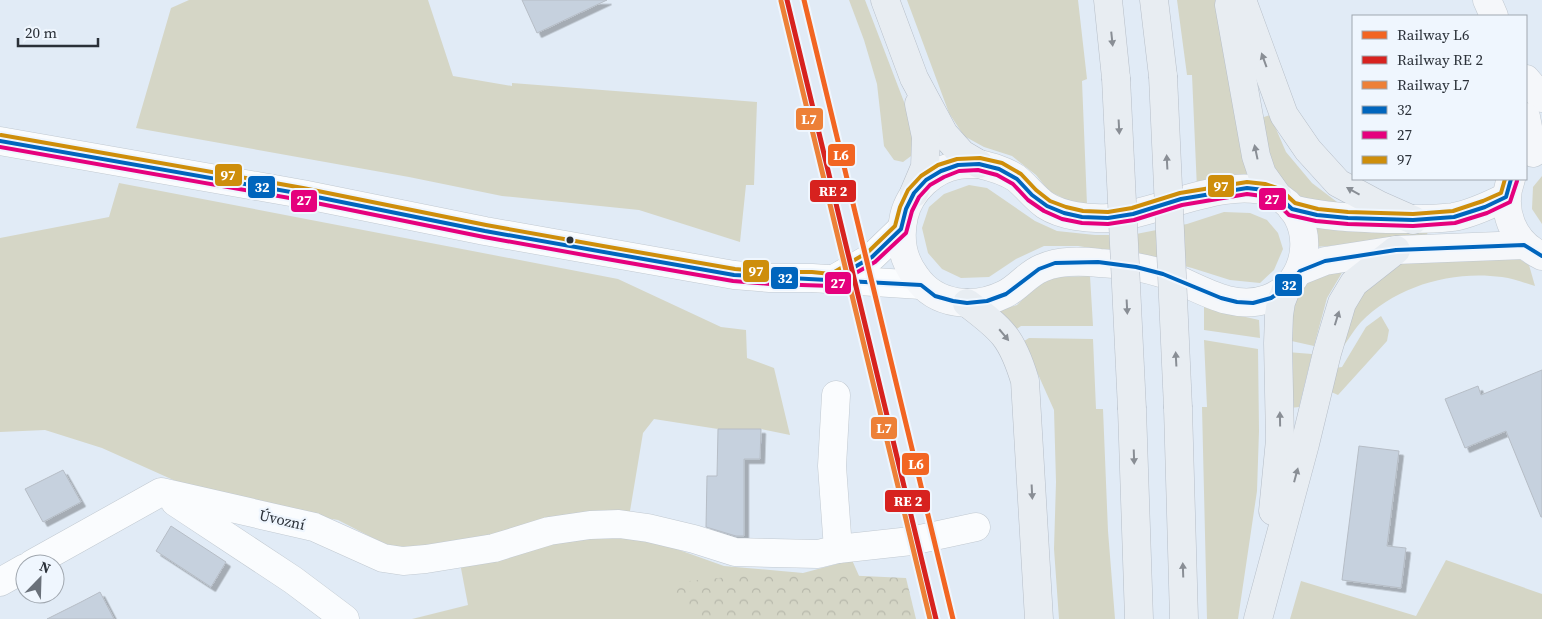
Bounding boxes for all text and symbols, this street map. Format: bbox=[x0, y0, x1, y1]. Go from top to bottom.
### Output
scale bar bbox=[18, 15, 98, 47]
legend bbox=[1352, 15, 1527, 180]
text: 20 m bbox=[25, 22, 57, 43]
text: Railway L6 bbox=[1397, 24, 1470, 45]
one-way arrow bbox=[1108, 32, 1116, 48]
text: Railway RE 2 bbox=[1397, 49, 1483, 70]
one-way arrow bbox=[1260, 52, 1268, 67]
text: Railway L7 bbox=[1397, 74, 1470, 95]
text: 32 bbox=[1397, 99, 1412, 120]
line badge: L7 bbox=[795, 107, 824, 131]
text: L7 bbox=[801, 109, 817, 129]
one-way arrow bbox=[1115, 119, 1123, 135]
text: 27 bbox=[1397, 124, 1412, 145]
line badge: L6 bbox=[827, 143, 856, 167]
one-way arrow bbox=[1251, 144, 1259, 160]
text: L6 bbox=[833, 145, 849, 165]
text: 97 bbox=[1397, 149, 1412, 170]
one-way arrow bbox=[1163, 153, 1171, 169]
line badge: 97 bbox=[214, 163, 243, 187]
text: 97 bbox=[220, 165, 236, 185]
line badge: 97 bbox=[1207, 174, 1235, 198]
line badge: 32 bbox=[247, 175, 276, 199]
text: 97 bbox=[1213, 176, 1229, 196]
text: 32 bbox=[254, 177, 270, 197]
line badge: RE 2 bbox=[809, 179, 857, 203]
text: RE 2 bbox=[819, 181, 848, 201]
line badge: 27 bbox=[1258, 187, 1287, 211]
one-way arrow bbox=[1346, 187, 1360, 195]
line badge: 27 bbox=[290, 189, 318, 213]
text: 27 bbox=[1264, 189, 1280, 209]
text: 27 bbox=[296, 190, 312, 210]
unlabelled marker bbox=[565, 235, 575, 245]
line badge: 97 bbox=[742, 259, 770, 283]
text: 97 bbox=[748, 261, 764, 281]
line badge: 32 bbox=[770, 266, 799, 290]
text: 32 bbox=[777, 268, 793, 288]
line badge: 27 bbox=[824, 271, 852, 295]
text: 27 bbox=[830, 273, 846, 293]
line badge: 32 bbox=[1274, 273, 1303, 297]
text: 32 bbox=[1281, 275, 1297, 295]
one-way arrow bbox=[1124, 299, 1132, 315]
one-way arrow bbox=[1334, 311, 1342, 326]
one-way arrow bbox=[998, 328, 1009, 341]
one-way arrow bbox=[1172, 351, 1180, 367]
one-way arrow bbox=[1276, 411, 1284, 427]
line badge: L7 bbox=[870, 416, 898, 440]
text: L7 bbox=[876, 418, 892, 438]
one-way arrow bbox=[1130, 450, 1138, 466]
line badge: L6 bbox=[901, 452, 930, 476]
text: L6 bbox=[908, 454, 924, 474]
one-way arrow bbox=[1293, 468, 1301, 483]
one-way arrow bbox=[1028, 484, 1036, 500]
line badge: RE 2 bbox=[884, 489, 931, 513]
text: RE 2 bbox=[894, 491, 923, 511]
street label: Úvozní bbox=[257, 504, 308, 535]
north arrow bbox=[15, 554, 65, 604]
text: N bbox=[36, 556, 54, 578]
one-way arrow bbox=[1178, 562, 1186, 578]

